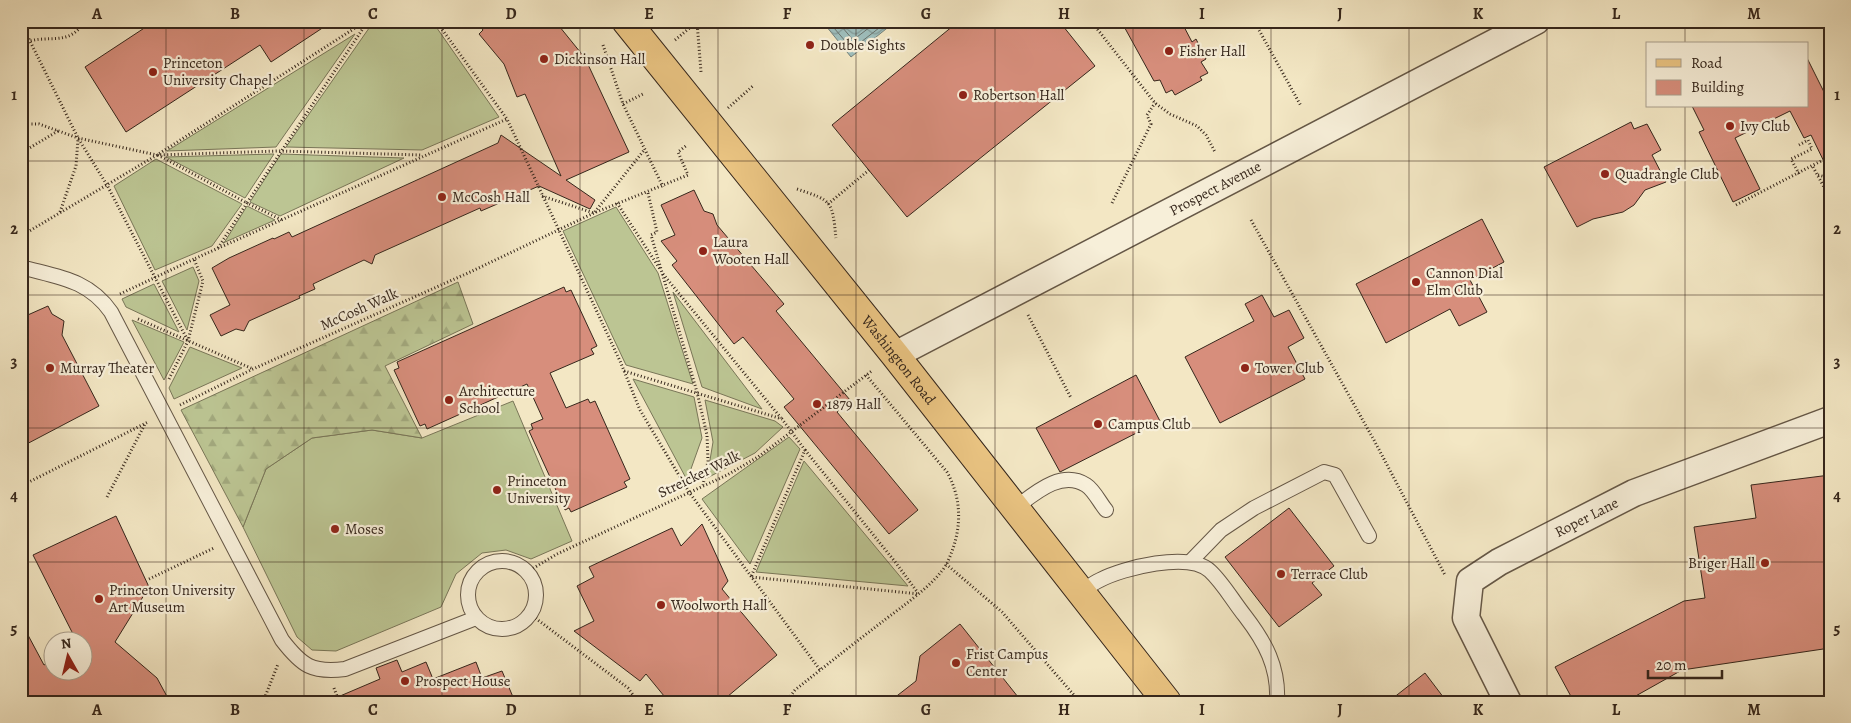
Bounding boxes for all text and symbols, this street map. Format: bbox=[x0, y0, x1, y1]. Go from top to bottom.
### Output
text: A bbox=[91, 3, 103, 25]
text: B bbox=[230, 3, 240, 25]
text: C bbox=[368, 3, 378, 25]
text: D bbox=[505, 3, 517, 25]
text: E bbox=[644, 3, 654, 25]
text: F bbox=[783, 3, 792, 25]
text: G bbox=[921, 3, 931, 25]
text: H bbox=[1058, 3, 1070, 25]
text: I bbox=[1199, 3, 1205, 25]
text: J bbox=[1337, 3, 1343, 25]
text: K bbox=[1473, 3, 1484, 25]
text: L bbox=[1612, 3, 1621, 25]
text: M bbox=[1747, 3, 1761, 25]
place label: Double Sights bbox=[820, 35, 906, 55]
marker: Double Sights bbox=[804, 39, 816, 51]
place label: Fisher Hall bbox=[1179, 41, 1246, 61]
legend bbox=[1646, 42, 1808, 108]
marker: Fisher Hall bbox=[1163, 45, 1175, 57]
place label: Dickinson Hall bbox=[554, 49, 645, 69]
place label: Princeton University Chapel bbox=[163, 53, 272, 90]
marker: Dickinson Hall bbox=[538, 53, 550, 65]
text: Road bbox=[1691, 53, 1723, 73]
marker: Princeton University Chapel bbox=[147, 66, 159, 78]
text: Building bbox=[1691, 77, 1744, 97]
text: 1 bbox=[11, 84, 17, 106]
text: 1 bbox=[1834, 84, 1840, 106]
place label: Robertson Hall bbox=[973, 85, 1065, 105]
marker: Robertson Hall bbox=[957, 89, 969, 101]
place label: Ivy Club bbox=[1740, 116, 1790, 136]
marker: Ivy Club bbox=[1724, 120, 1736, 132]
street label: Prospect Avenue bbox=[1166, 156, 1265, 220]
place label: Quadrangle Club bbox=[1615, 164, 1719, 184]
marker: Quadrangle Club bbox=[1599, 168, 1611, 180]
place label: McCosh Hall bbox=[452, 187, 530, 207]
marker: McCosh Hall bbox=[436, 191, 448, 203]
text: 2 bbox=[10, 218, 18, 240]
text: 2 bbox=[1833, 218, 1841, 240]
place label: Laura Wooten Hall bbox=[712, 232, 789, 269]
marker: Laura Wooten Hall bbox=[697, 245, 709, 257]
place label: Cannon Dial Elm Club bbox=[1426, 263, 1503, 300]
marker: Cannon Dial Elm Club bbox=[1410, 276, 1422, 288]
street label: McCosh Walk bbox=[317, 283, 402, 335]
street label: Washington Road bbox=[856, 310, 941, 410]
text: 3 bbox=[11, 351, 18, 373]
text: 3 bbox=[1834, 351, 1841, 373]
place label: Murray Theater bbox=[60, 358, 154, 378]
place label: Tower Club bbox=[1255, 358, 1324, 378]
marker: Murray Theater bbox=[44, 362, 56, 374]
marker: Tower Club bbox=[1239, 362, 1251, 374]
place label: Architecture School bbox=[458, 381, 535, 418]
marker: Architecture School bbox=[443, 394, 455, 406]
place label: 1879 Hall bbox=[827, 394, 881, 414]
marker: 1879 Hall bbox=[811, 398, 823, 410]
place label: Campus Club bbox=[1108, 414, 1191, 434]
marker: Campus Club bbox=[1092, 418, 1104, 430]
street label: Streicker Walk bbox=[654, 445, 744, 503]
place label: Princeton University bbox=[507, 471, 570, 508]
marker: Princeton University bbox=[491, 484, 503, 496]
text: 4 bbox=[10, 485, 18, 507]
text: 4 bbox=[1833, 485, 1841, 507]
street label: Roper Lane bbox=[1551, 493, 1622, 542]
place label: Moses bbox=[345, 519, 384, 539]
marker: Moses bbox=[329, 523, 341, 535]
place label: Briger Hall bbox=[1688, 553, 1755, 573]
marker: Briger Hall bbox=[1759, 557, 1771, 569]
place label: Terrace Club bbox=[1291, 564, 1368, 584]
marker: Terrace Club bbox=[1275, 568, 1287, 580]
place label: Princeton University Art Museum bbox=[108, 580, 235, 617]
marker: Princeton University Art Museum bbox=[93, 593, 105, 605]
place label: Woolworth Hall bbox=[670, 595, 768, 615]
marker: Woolworth Hall bbox=[655, 599, 667, 611]
text: 5 bbox=[11, 618, 18, 640]
text: 5 bbox=[1834, 618, 1841, 640]
north arrow bbox=[42, 630, 92, 680]
text: N bbox=[60, 634, 73, 654]
place label: Frist Campus Center bbox=[966, 644, 1048, 681]
scale bar bbox=[1648, 648, 1722, 680]
text: 20 m bbox=[1656, 655, 1687, 675]
marker: Frist Campus Center bbox=[950, 657, 962, 669]
place label: Prospect House bbox=[415, 671, 511, 691]
marker: Prospect House bbox=[399, 675, 411, 687]
text: A bbox=[91, 699, 103, 721]
text: B bbox=[230, 699, 240, 721]
text: C bbox=[368, 699, 378, 721]
text: D bbox=[505, 699, 517, 721]
text: E bbox=[644, 699, 654, 721]
text: F bbox=[783, 699, 792, 721]
text: G bbox=[921, 699, 931, 721]
text: H bbox=[1058, 699, 1070, 721]
text: I bbox=[1199, 699, 1205, 721]
text: J bbox=[1337, 699, 1343, 721]
text: K bbox=[1473, 699, 1484, 721]
text: L bbox=[1612, 699, 1621, 721]
text: M bbox=[1747, 699, 1761, 721]

